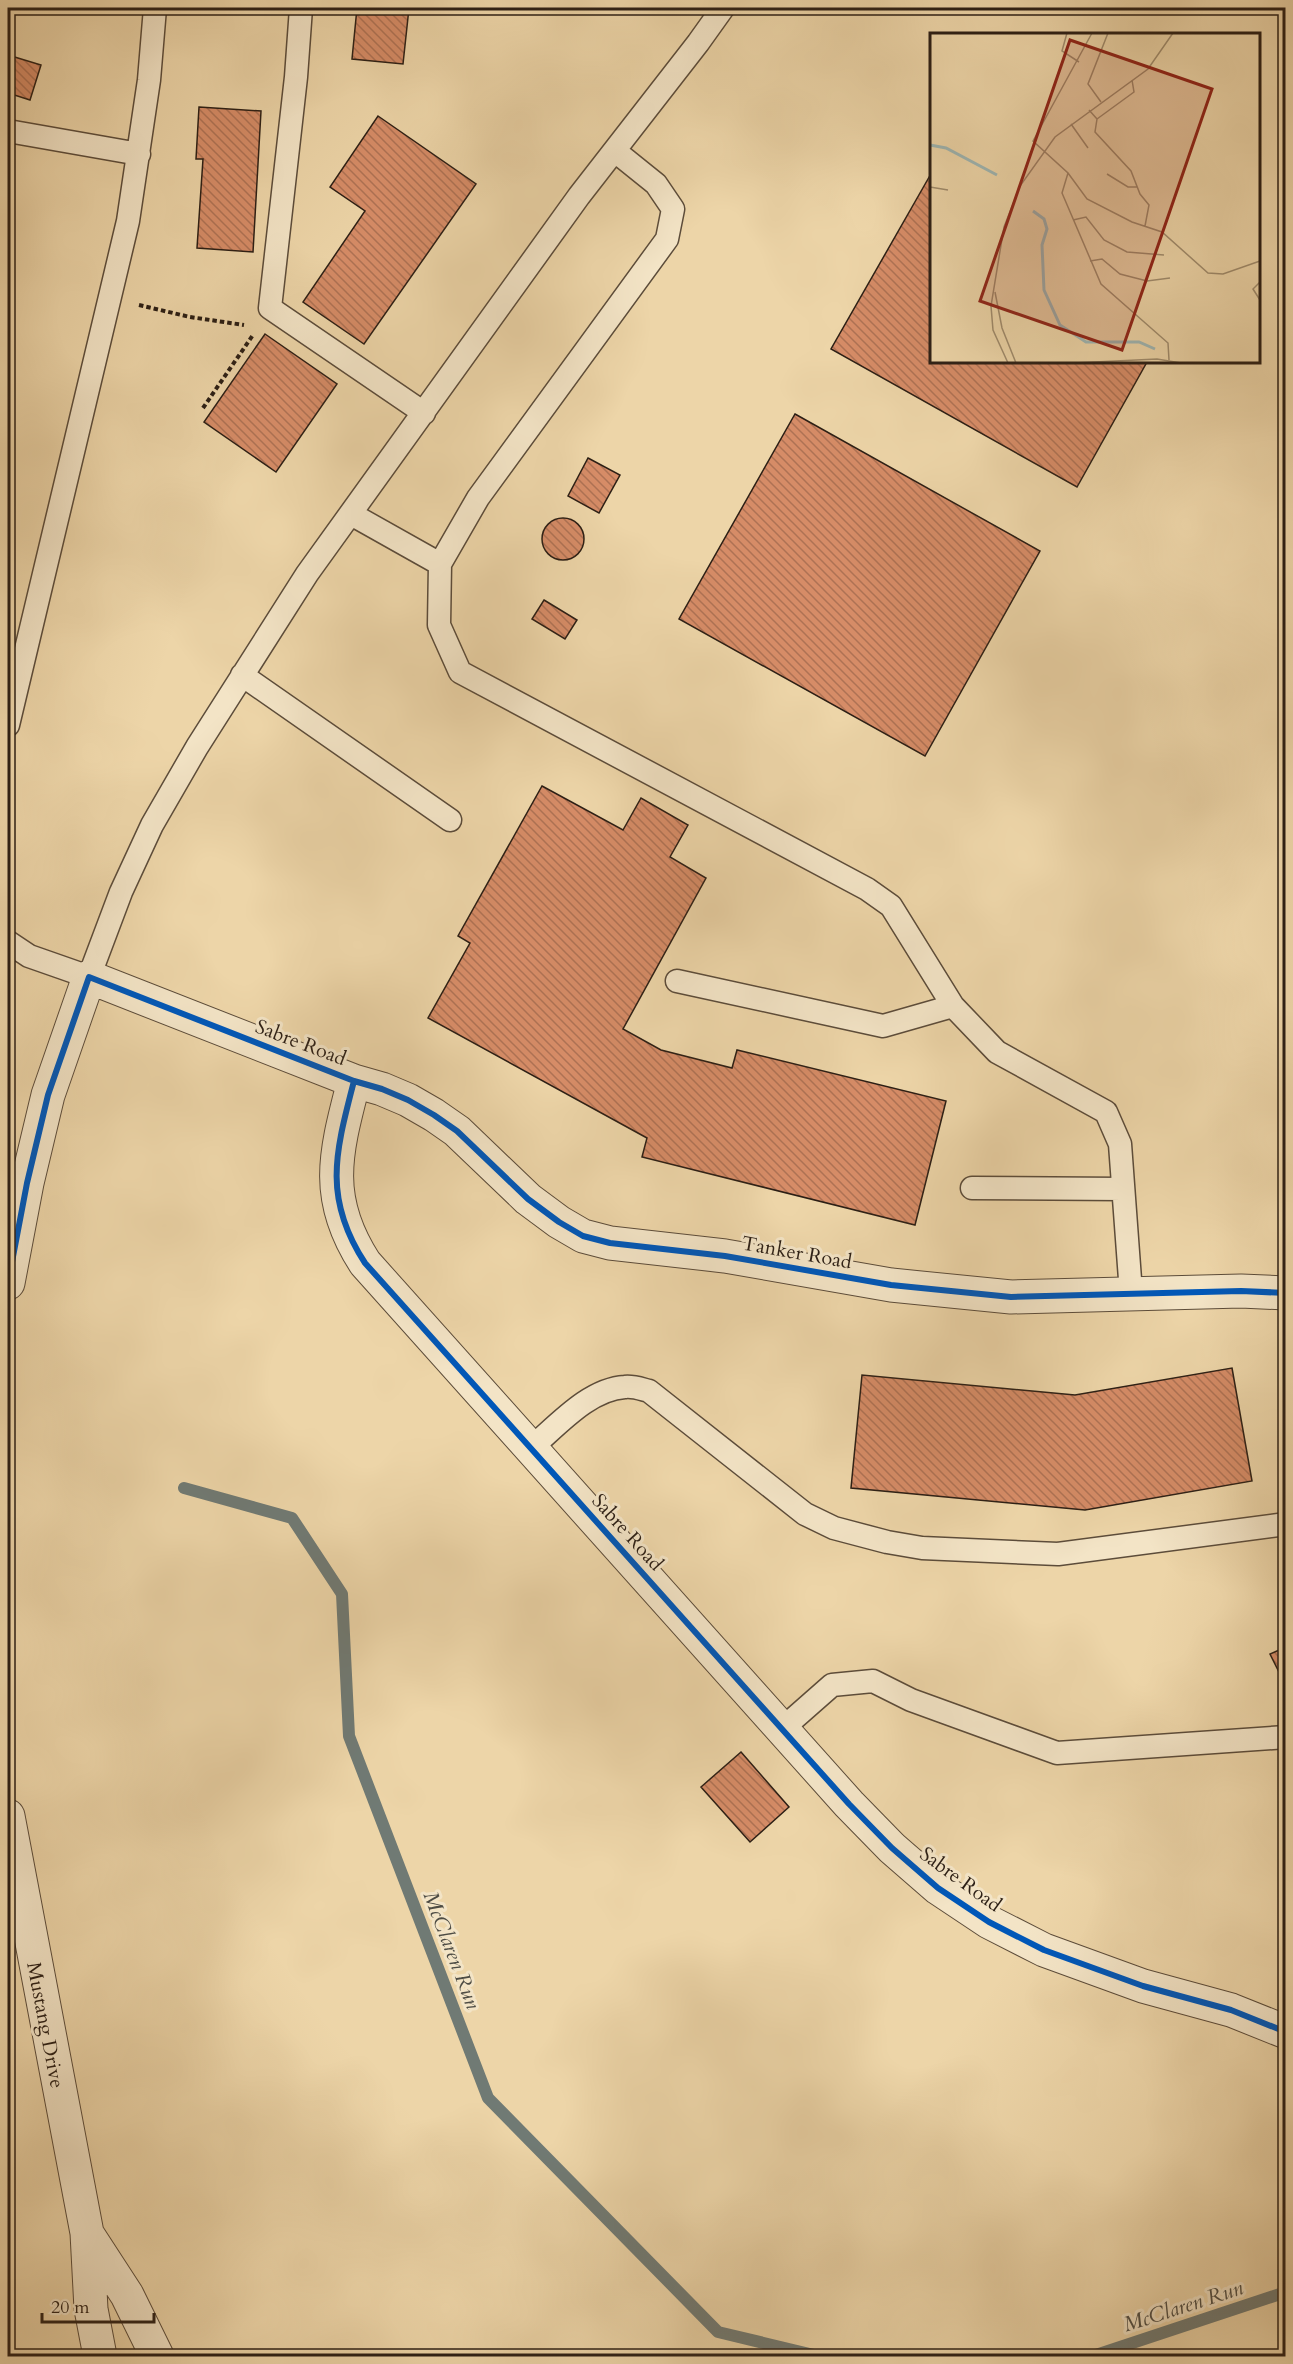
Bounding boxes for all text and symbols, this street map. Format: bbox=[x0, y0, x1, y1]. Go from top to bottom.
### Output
inset map bbox=[930, 33, 1260, 363]
street label: Sabre Road bbox=[252, 1013, 350, 1072]
street label: Tanker Road bbox=[740, 1230, 854, 1275]
street label: Sabre Road bbox=[586, 1488, 670, 1577]
street label: Sabre Road bbox=[914, 1841, 1007, 1918]
water label: McClaren Run bbox=[416, 1887, 488, 2014]
street label: Mustang Drive bbox=[20, 1960, 71, 2090]
water label: McClaren Run bbox=[1120, 2273, 1247, 2339]
scale bar bbox=[42, 2286, 154, 2324]
text: 20 m bbox=[51, 2295, 90, 2320]

